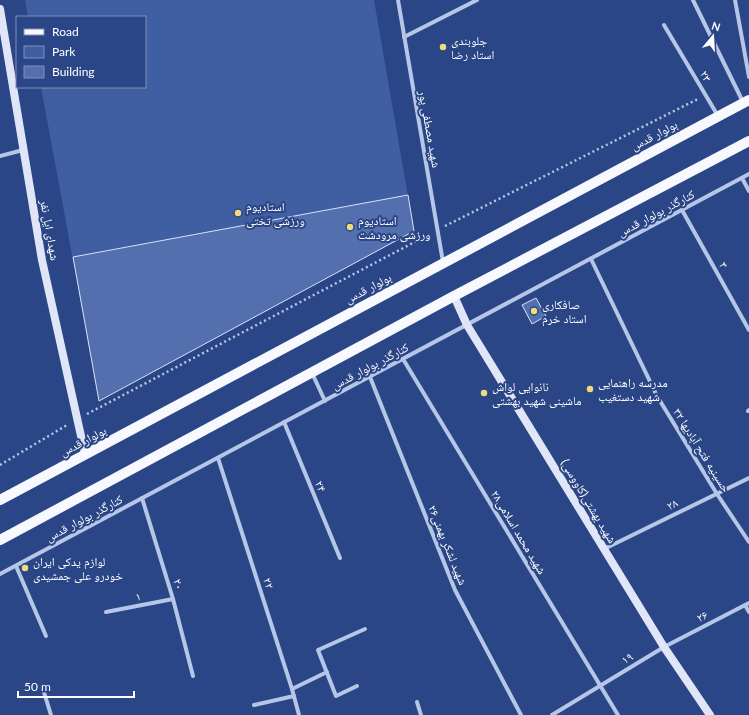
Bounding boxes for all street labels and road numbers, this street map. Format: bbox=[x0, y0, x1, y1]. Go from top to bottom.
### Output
street label: ۲۳ bbox=[697, 68, 715, 84]
street label: شهید مصطفی پور bbox=[415, 88, 444, 169]
street label: بولوار قدس bbox=[628, 117, 680, 154]
street label: کنارگذر بولوار قدس bbox=[615, 186, 697, 240]
street label: شهدای ایل نفر bbox=[37, 197, 63, 262]
street label: ۳ bbox=[716, 259, 732, 271]
street label: بولوار قدس bbox=[342, 270, 394, 307]
street label: کنارگذر بولوار قدس bbox=[329, 339, 411, 393]
street label: حسینیه فتح آبادیها ۳۲ bbox=[670, 405, 734, 495]
street label: بولوار قدس bbox=[57, 423, 109, 460]
street label: شهید بهشتی(کاووسی) bbox=[558, 456, 620, 546]
street label: ۲۴ bbox=[312, 478, 330, 494]
street label: شهید محمد اسلامی۲۸ bbox=[488, 487, 550, 577]
street label: کنارگذر بولوار قدس bbox=[43, 491, 125, 545]
street label: ۲۸ bbox=[664, 495, 681, 513]
street label: شهید لشکر بهمنی۲۶ bbox=[425, 503, 471, 587]
street label: ۲۲ bbox=[260, 576, 278, 590]
street label: ۲۰ bbox=[170, 577, 188, 591]
street label: ۱ bbox=[134, 588, 142, 604]
street label: ۲۶ bbox=[694, 607, 710, 625]
street label: ۱۹ bbox=[618, 649, 636, 667]

